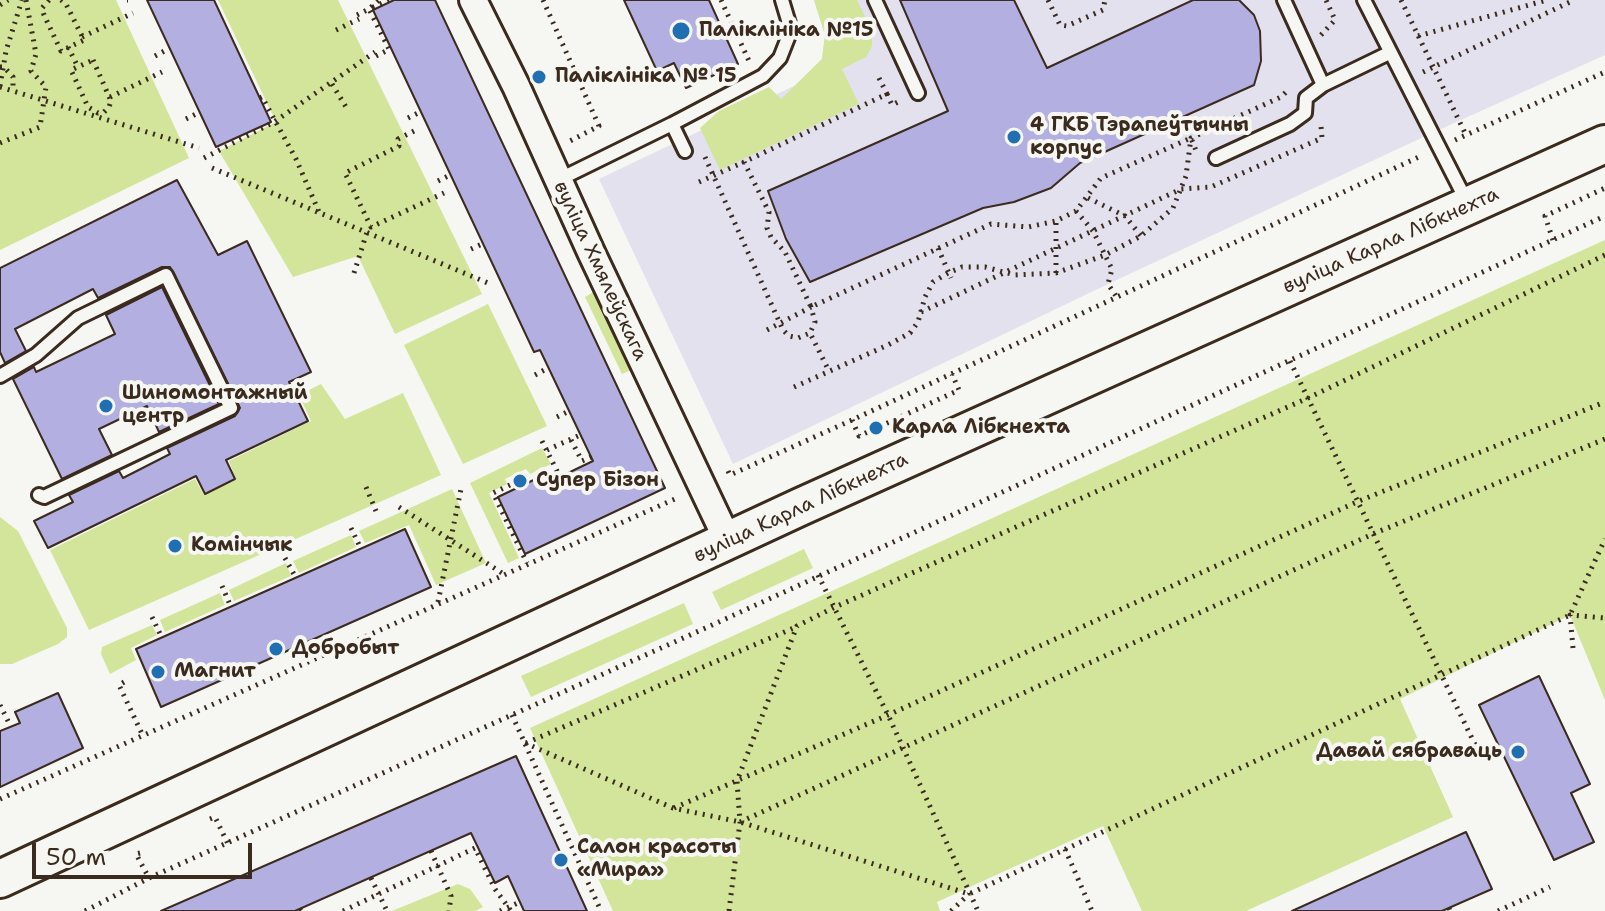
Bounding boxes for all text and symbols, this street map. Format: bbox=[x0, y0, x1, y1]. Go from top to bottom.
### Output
place label: Паліклініка №15 bbox=[699, 19, 874, 43]
marker: Паліклініка №15 bbox=[670, 20, 692, 42]
place label: Паліклініка № 15 bbox=[555, 65, 736, 89]
marker: Паліклініка № 15 bbox=[530, 68, 548, 86]
place label: 4 ГКБ Тэрапеўтычны корпус bbox=[1030, 114, 1249, 161]
marker: 4 ГКБ Тэрапеўтычны корпус bbox=[1005, 128, 1023, 146]
street label: вуліца Хмялеўскага bbox=[548, 177, 652, 365]
street label: вуліца Карла Лібкнехта bbox=[1279, 182, 1503, 300]
place label: Шиномонтажный центр bbox=[122, 382, 308, 429]
marker: Шиномонтажный центр bbox=[97, 397, 115, 415]
place label: Карла Лібкнехта bbox=[892, 416, 1070, 440]
marker: Карла Лібкнехта bbox=[867, 419, 885, 437]
street label: вуліца Карла Лібкнехта bbox=[690, 448, 912, 568]
place label: Супер Бізон bbox=[536, 469, 659, 493]
marker: Супер Бізон bbox=[511, 472, 529, 490]
place label: Комінчык bbox=[191, 534, 293, 558]
marker: Комінчык bbox=[166, 537, 184, 555]
place label: Добробыт bbox=[292, 637, 399, 661]
marker: Добробыт bbox=[267, 640, 285, 658]
place label: Магнит bbox=[174, 660, 256, 684]
marker: Магнит bbox=[149, 663, 167, 681]
place label: Давай сябраваць bbox=[1316, 740, 1502, 764]
marker: Давай сябраваць bbox=[1509, 743, 1527, 761]
scale bar bbox=[36, 827, 256, 877]
place label: Салон красоты «Мира» bbox=[577, 836, 737, 883]
text: 50 m bbox=[46, 841, 106, 873]
marker: Салон красоты «Мира» bbox=[552, 851, 570, 869]

